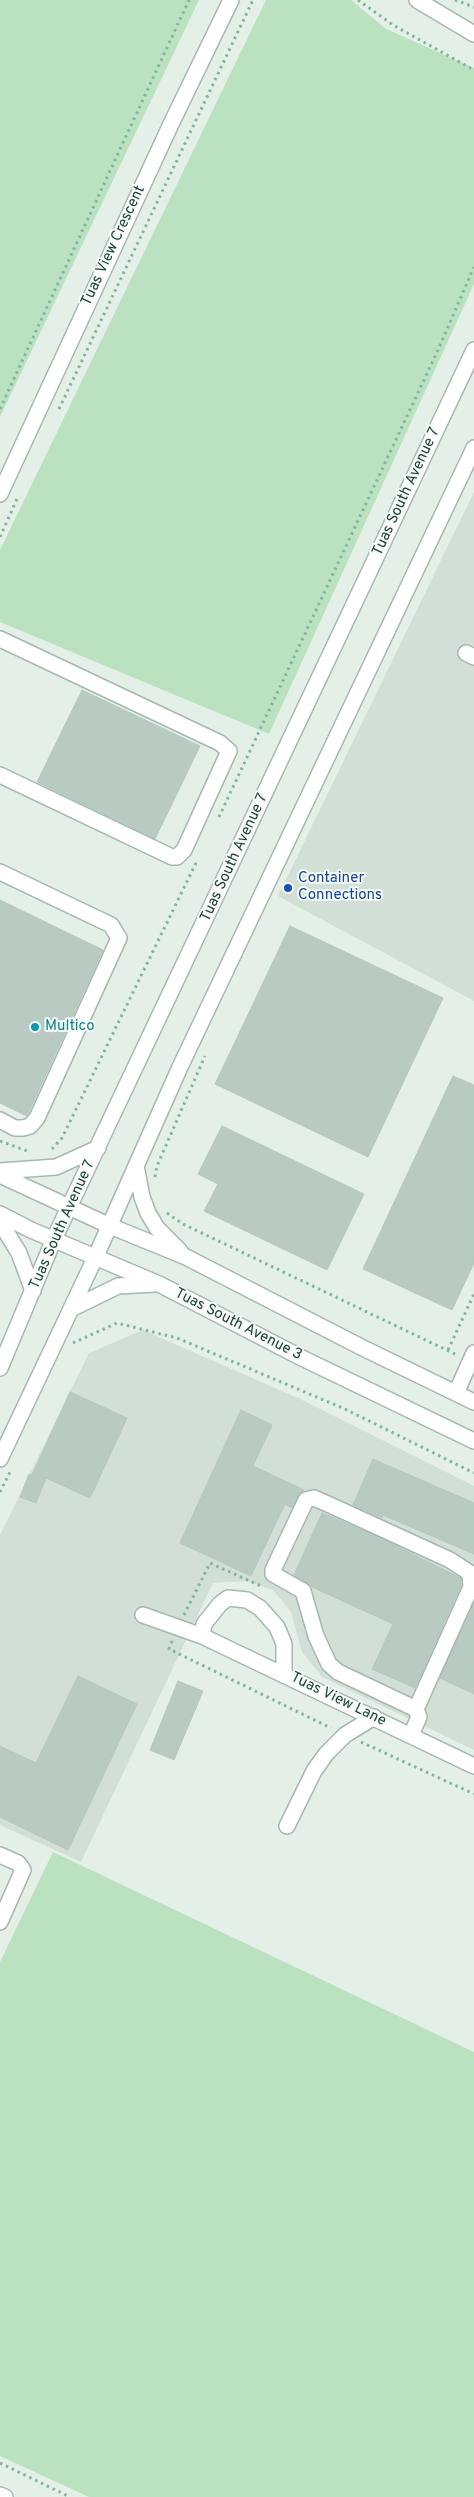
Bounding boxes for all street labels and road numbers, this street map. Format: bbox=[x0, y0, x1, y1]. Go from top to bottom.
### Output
street label: Tuas View Crescent bbox=[78, 183, 150, 309]
street label: Tuas South Avenue 7 bbox=[369, 425, 445, 559]
street label: Tuas South Avenue 7 bbox=[197, 791, 273, 925]
street label: Tuas South Avenue 7 bbox=[26, 1158, 100, 1292]
street label: Tuas South Avenue 3 bbox=[171, 1285, 305, 1365]
street label: Tuas View Lane bbox=[287, 1669, 389, 1731]

